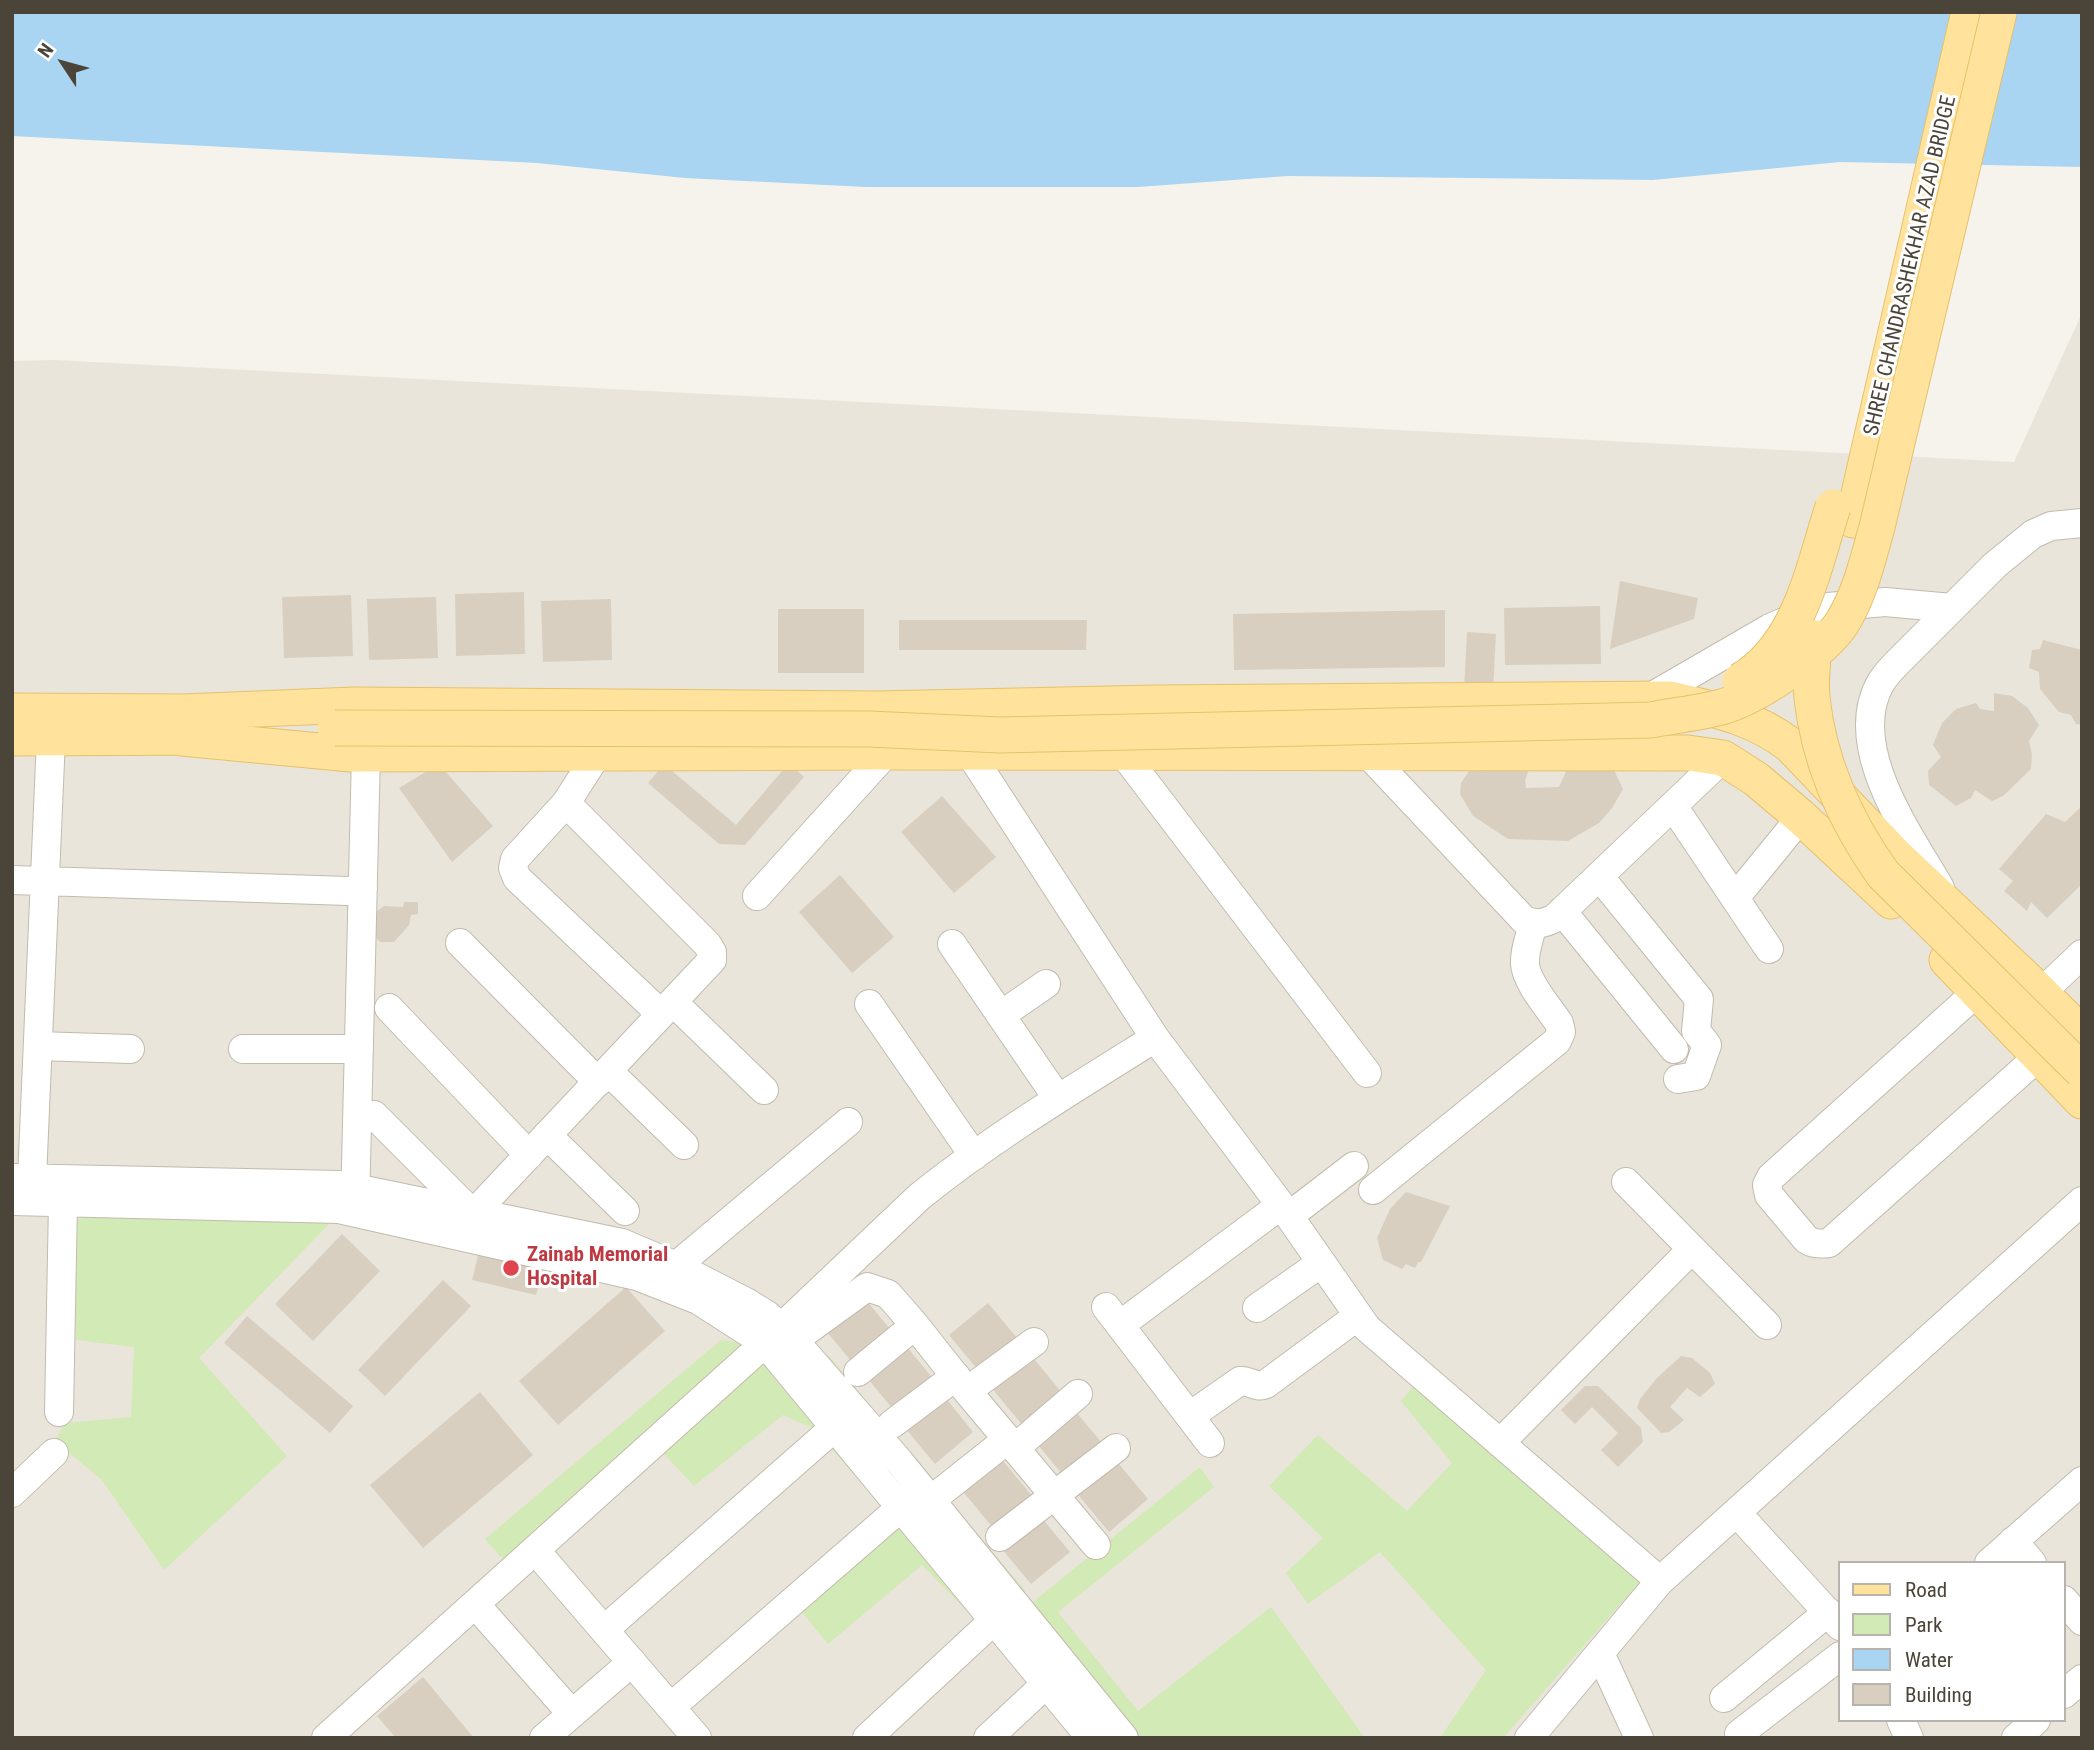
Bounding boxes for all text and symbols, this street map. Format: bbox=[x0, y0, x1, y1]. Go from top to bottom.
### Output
north arrow bbox=[28, 28, 98, 98]
text: N bbox=[33, 39, 58, 62]
street label: SHREE CHANDRASHEKHAR AZAD BRIDGE bbox=[1860, 94, 1962, 438]
place label: Zainab Memorial Hospital bbox=[527, 1243, 668, 1293]
marker: Zainab Memorial Hospital bbox=[501, 1258, 521, 1278]
legend bbox=[1839, 1561, 2066, 1722]
text: Road bbox=[1905, 1578, 1947, 1602]
text: Park bbox=[1905, 1613, 1942, 1637]
text: Water bbox=[1905, 1648, 1953, 1672]
text: Building bbox=[1905, 1683, 1972, 1707]

